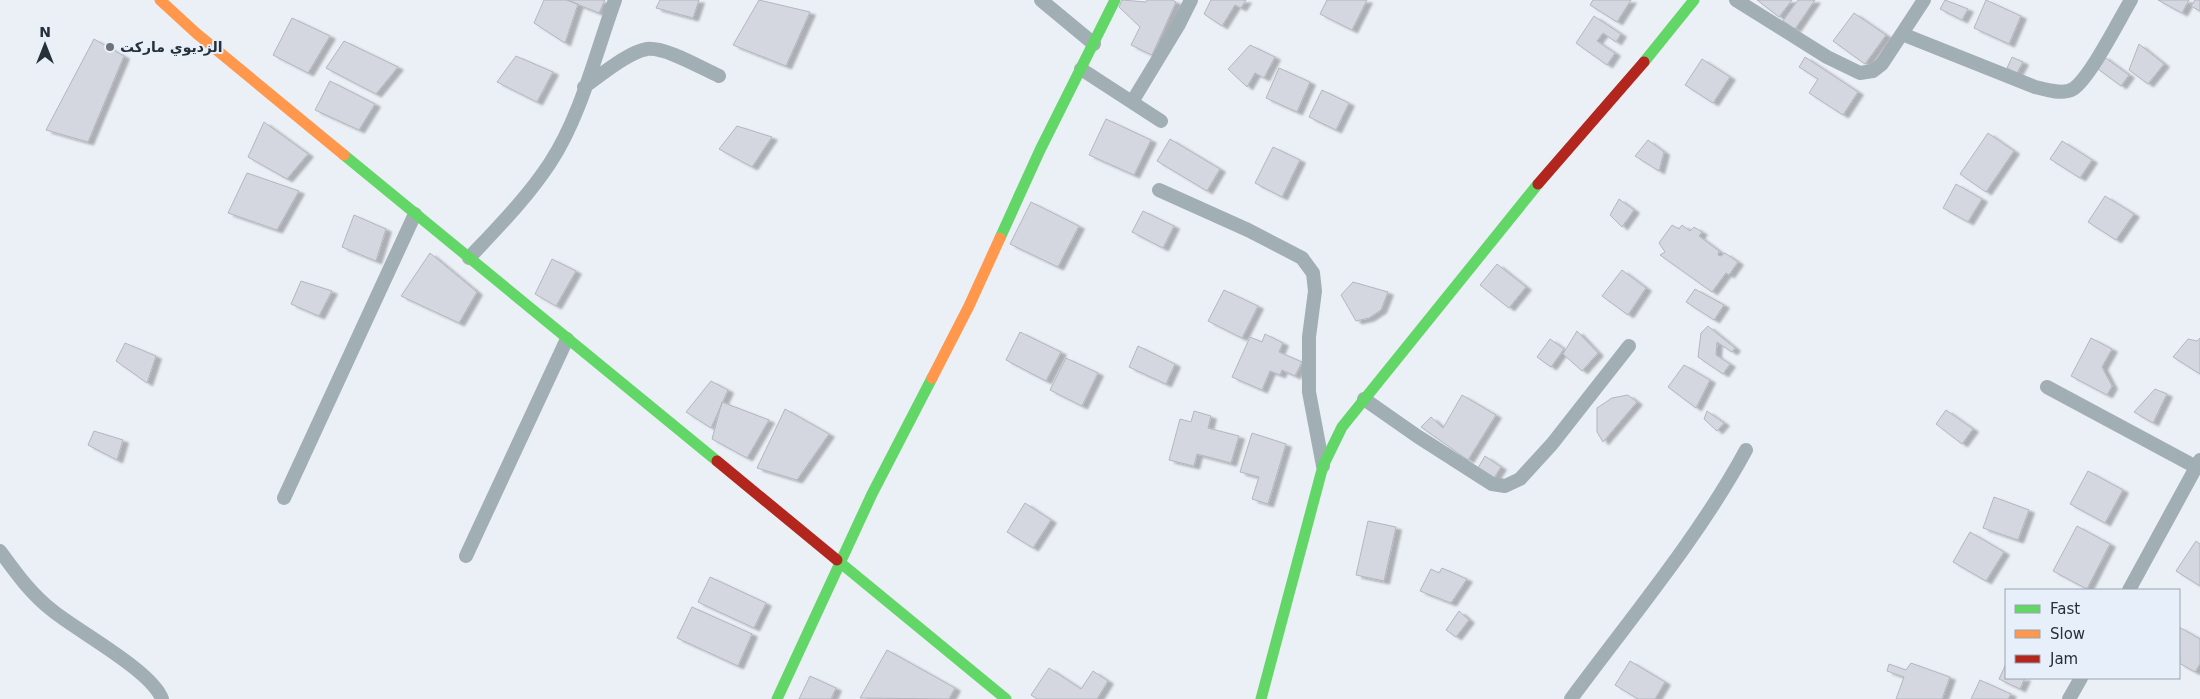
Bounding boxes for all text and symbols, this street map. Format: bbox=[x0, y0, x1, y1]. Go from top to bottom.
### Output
north arrow bbox=[20, 20, 70, 70]
text: N bbox=[39, 24, 51, 40]
place label: الزديوي ماركت bbox=[120, 39, 223, 57]
marker: الزديوي ماركت bbox=[104, 41, 116, 53]
legend bbox=[2005, 589, 2180, 679]
text: Fast bbox=[2050, 600, 2080, 618]
text: Slow bbox=[2050, 625, 2085, 643]
text: Jam bbox=[2049, 650, 2078, 668]

